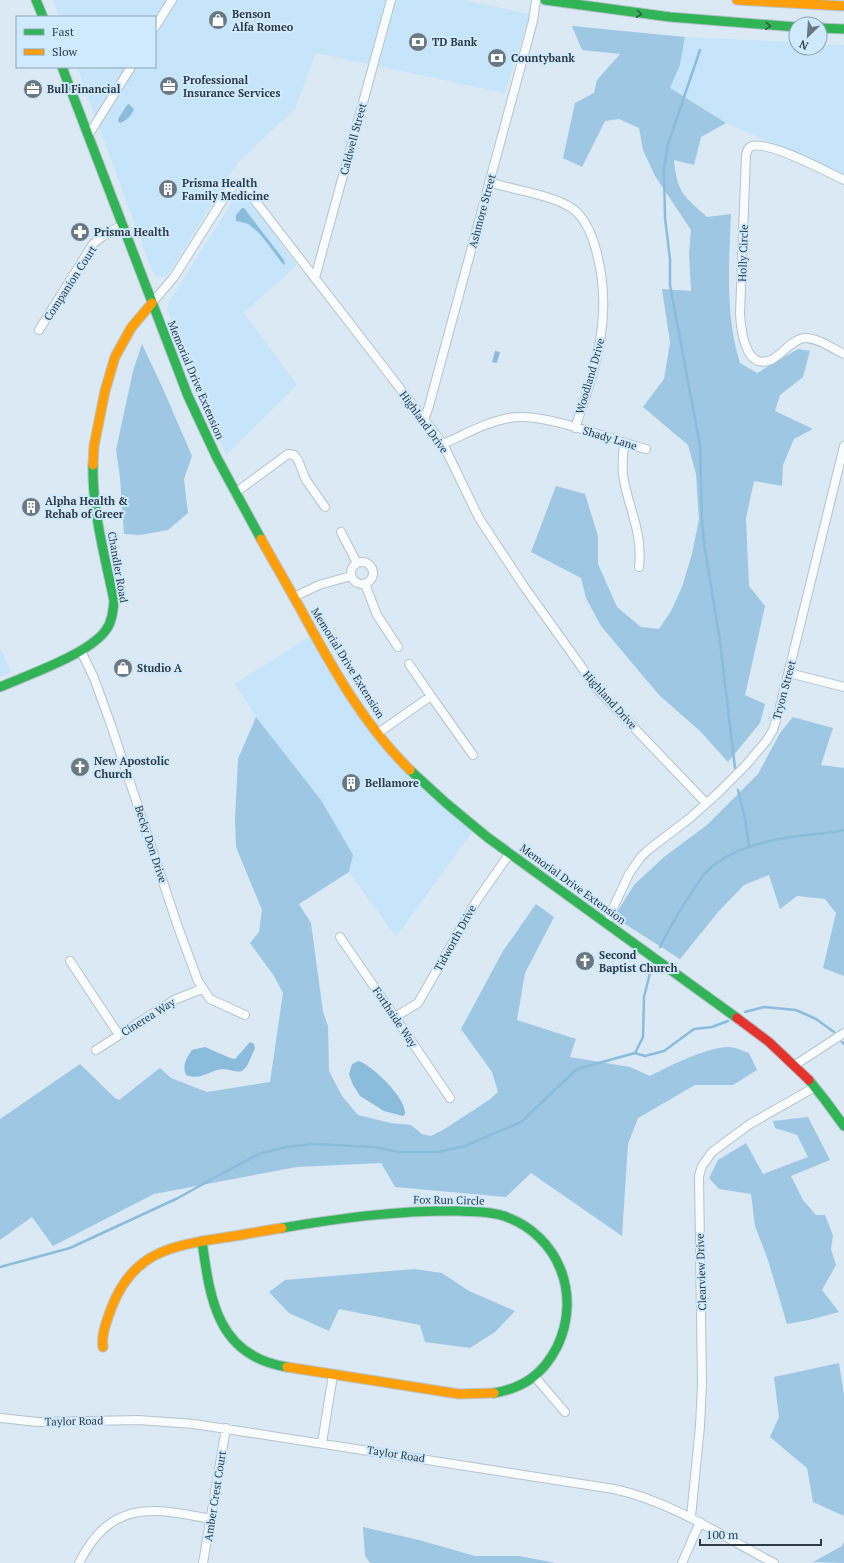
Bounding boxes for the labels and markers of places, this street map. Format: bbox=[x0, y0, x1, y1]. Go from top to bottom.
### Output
place label: Benson Alfa Romeo bbox=[232, 7, 294, 34]
shop icon: Benson Alfa Romeo bbox=[207, 9, 229, 31]
bank icon: TD Bank bbox=[407, 31, 429, 53]
place label: TD Bank bbox=[432, 35, 478, 49]
bank icon: Countybank bbox=[486, 47, 508, 69]
place label: Countybank bbox=[511, 51, 575, 65]
place label: Professional Insurance Services bbox=[183, 73, 281, 100]
office icon: Professional Insurance Services bbox=[158, 75, 180, 97]
office icon: Bull Financial bbox=[22, 78, 44, 100]
place label: Bull Financial bbox=[47, 82, 121, 96]
place label: Prisma Health Family Medicine bbox=[182, 176, 269, 203]
building icon: Prisma Health Family Medicine bbox=[157, 178, 179, 200]
pharmacy icon: Prisma Health bbox=[69, 221, 91, 243]
place label: Prisma Health bbox=[94, 225, 169, 239]
place label: Alpha Health & Rehab of Greer bbox=[45, 494, 128, 521]
building icon: Alpha Health & Rehab of Greer bbox=[20, 496, 42, 518]
shop icon: Studio A bbox=[112, 657, 134, 679]
place label: Studio A bbox=[137, 661, 183, 675]
place label: New Apostolic Church bbox=[94, 754, 170, 781]
church icon: New Apostolic Church bbox=[69, 756, 91, 778]
building icon: Bellamore bbox=[340, 772, 362, 794]
place label: Bellamore bbox=[365, 776, 419, 790]
place label: Second Baptist Church bbox=[599, 948, 677, 975]
church icon: Second Baptist Church bbox=[574, 950, 596, 972]

